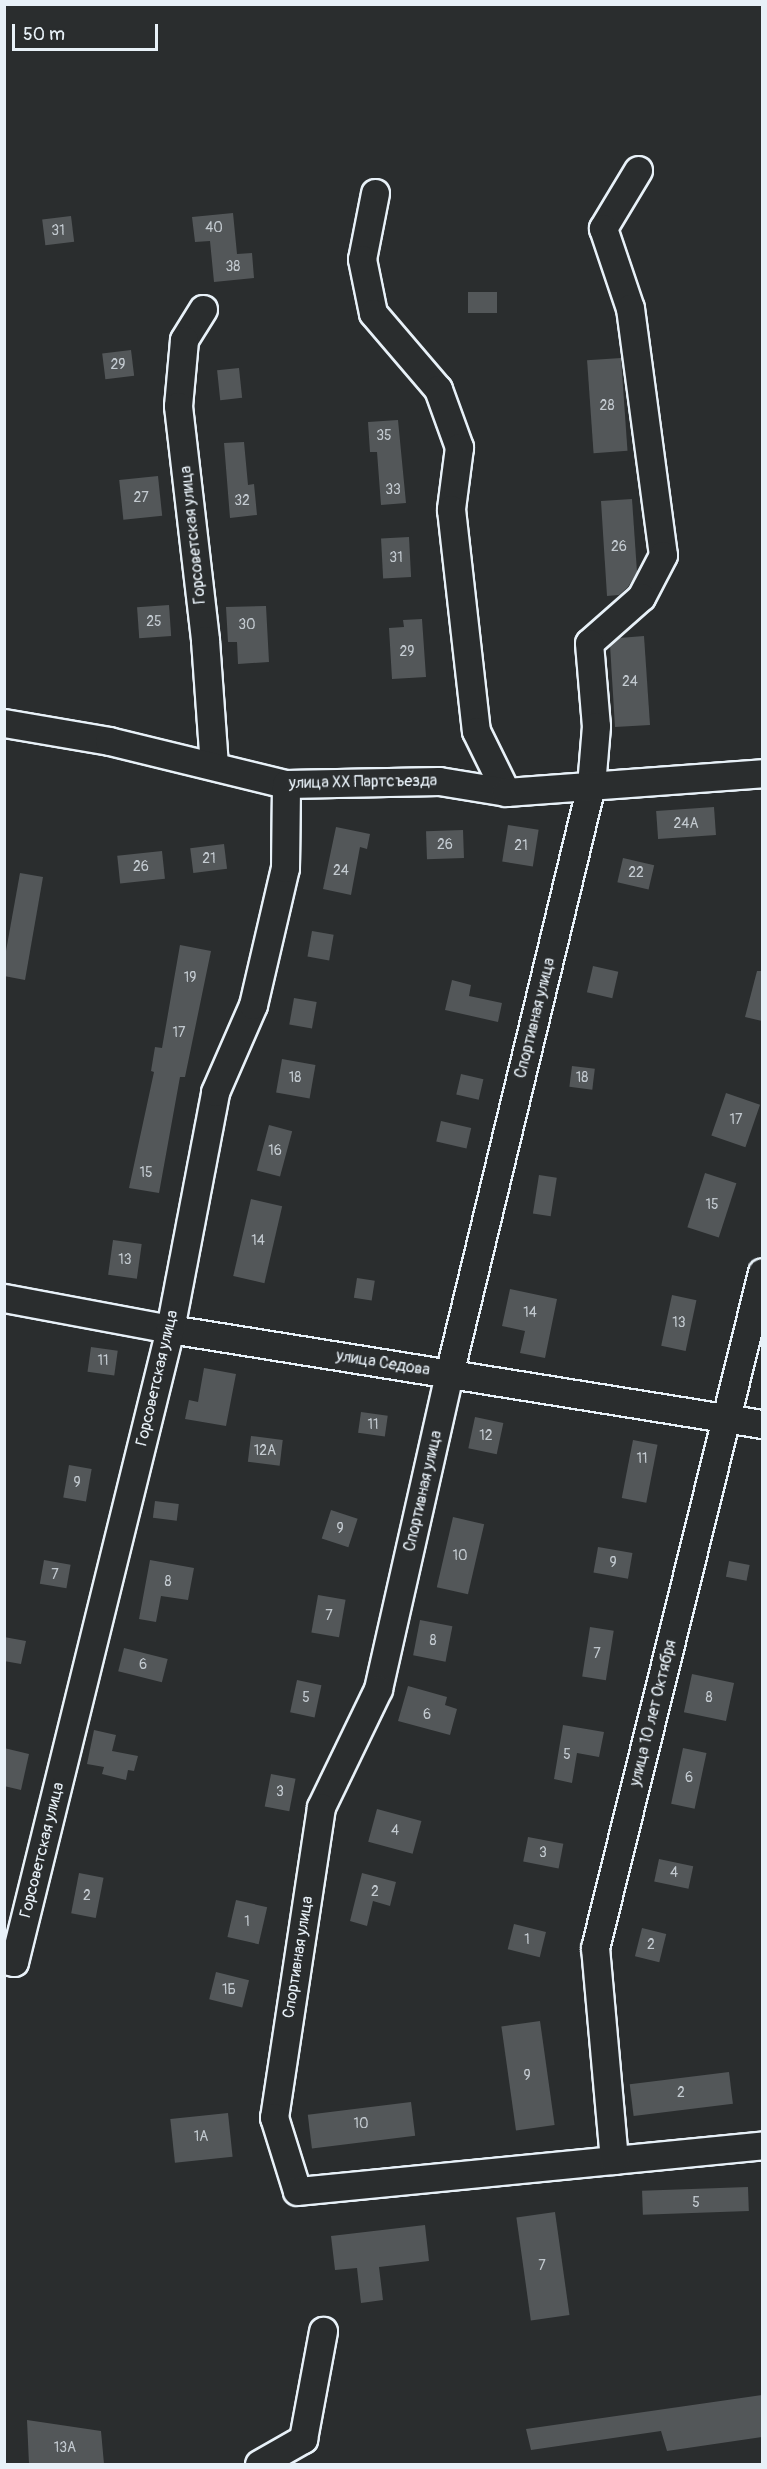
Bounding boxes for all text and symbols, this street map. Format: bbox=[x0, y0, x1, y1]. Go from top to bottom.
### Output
scale bar bbox=[15, 12, 160, 50]
text: 50 m bbox=[23, 23, 65, 46]
house number: 40 bbox=[205, 220, 223, 236]
house number: 31 bbox=[51, 223, 65, 239]
house number: 38 bbox=[226, 259, 240, 275]
house number: 29 bbox=[110, 357, 126, 373]
house number: 28 bbox=[600, 398, 614, 414]
house number: 35 bbox=[376, 428, 392, 444]
street label: Горсоветская улица bbox=[176, 465, 210, 605]
house number: 33 bbox=[385, 482, 401, 498]
house number: 27 bbox=[133, 490, 149, 506]
house number: 32 bbox=[234, 493, 250, 509]
house number: 26 bbox=[611, 539, 627, 555]
house number: 31 bbox=[389, 550, 403, 566]
house number: 25 bbox=[146, 614, 162, 630]
house number: 30 bbox=[238, 617, 256, 633]
house number: 29 bbox=[399, 644, 415, 660]
house number: 24 bbox=[622, 674, 638, 690]
street label: улица XX Партсъезда bbox=[289, 771, 437, 793]
house number: 24А bbox=[673, 816, 699, 832]
house number: 26 bbox=[437, 837, 453, 853]
house number: 21 bbox=[514, 838, 528, 854]
house number: 21 bbox=[202, 851, 216, 867]
house number: 26 bbox=[133, 859, 149, 875]
house number: 24 bbox=[333, 863, 349, 879]
house number: 22 bbox=[628, 865, 644, 881]
street label: Спортивная улица bbox=[511, 956, 559, 1080]
house number: 19 bbox=[184, 970, 196, 986]
house number: 17 bbox=[173, 1025, 185, 1041]
house number: 18 bbox=[289, 1070, 301, 1086]
house number: 18 bbox=[576, 1070, 588, 1086]
house number: 17 bbox=[730, 1112, 742, 1128]
house number: 16 bbox=[268, 1143, 282, 1159]
house number: 15 bbox=[139, 1165, 153, 1181]
house number: 15 bbox=[705, 1197, 719, 1213]
house number: 14 bbox=[251, 1233, 265, 1249]
house number: 13 bbox=[118, 1252, 132, 1268]
house number: 14 bbox=[523, 1305, 537, 1321]
street label: Горсоветская улица bbox=[132, 1308, 182, 1448]
house number: 13 bbox=[672, 1315, 686, 1331]
street label: улица Седова bbox=[335, 1346, 431, 1380]
house number: 11 bbox=[98, 1353, 108, 1369]
house number: 11 bbox=[368, 1417, 378, 1433]
house number: 12 bbox=[479, 1428, 493, 1444]
street label: Спортивная улица bbox=[400, 1429, 446, 1553]
house number: 12А bbox=[254, 1443, 276, 1459]
house number: 11 bbox=[637, 1451, 647, 1467]
house number: 9 bbox=[73, 1475, 81, 1491]
house number: 9 bbox=[336, 1521, 344, 1537]
house number: 10 bbox=[452, 1548, 468, 1564]
house number: 9 bbox=[609, 1555, 617, 1571]
house number: 7 bbox=[51, 1567, 59, 1583]
house number: 8 bbox=[164, 1574, 172, 1590]
house number: 7 bbox=[325, 1608, 333, 1624]
house number: 8 bbox=[429, 1633, 437, 1649]
street label: улица 10 лет Октября bbox=[626, 1638, 680, 1788]
house number: 7 bbox=[593, 1646, 601, 1662]
house number: 6 bbox=[139, 1657, 147, 1673]
house number: 5 bbox=[302, 1690, 310, 1706]
house number: 8 bbox=[705, 1690, 713, 1706]
house number: 6 bbox=[423, 1707, 431, 1723]
house number: 5 bbox=[563, 1747, 571, 1763]
house number: 6 bbox=[685, 1770, 693, 1786]
street label: Горсоветская улица bbox=[16, 1780, 68, 1920]
house number: 3 bbox=[276, 1784, 284, 1800]
house number: 4 bbox=[391, 1823, 399, 1839]
house number: 3 bbox=[539, 1845, 547, 1861]
house number: 4 bbox=[670, 1865, 678, 1881]
house number: 2 bbox=[371, 1884, 379, 1900]
house number: 2 bbox=[83, 1888, 91, 1904]
street label: Спортивная улица bbox=[279, 1895, 317, 2019]
house number: 1 bbox=[244, 1914, 250, 1930]
house number: 1 bbox=[524, 1932, 530, 1948]
house number: 2 bbox=[647, 1937, 655, 1953]
house number: 1Б bbox=[222, 1982, 236, 1998]
house number: 9 bbox=[523, 2068, 531, 2084]
house number: 2 bbox=[677, 2085, 685, 2101]
house number: 10 bbox=[353, 2116, 369, 2132]
house number: 1А bbox=[194, 2129, 208, 2145]
house number: 5 bbox=[692, 2195, 700, 2211]
house number: 7 bbox=[538, 2258, 546, 2274]
house number: 13А bbox=[54, 2440, 76, 2456]

